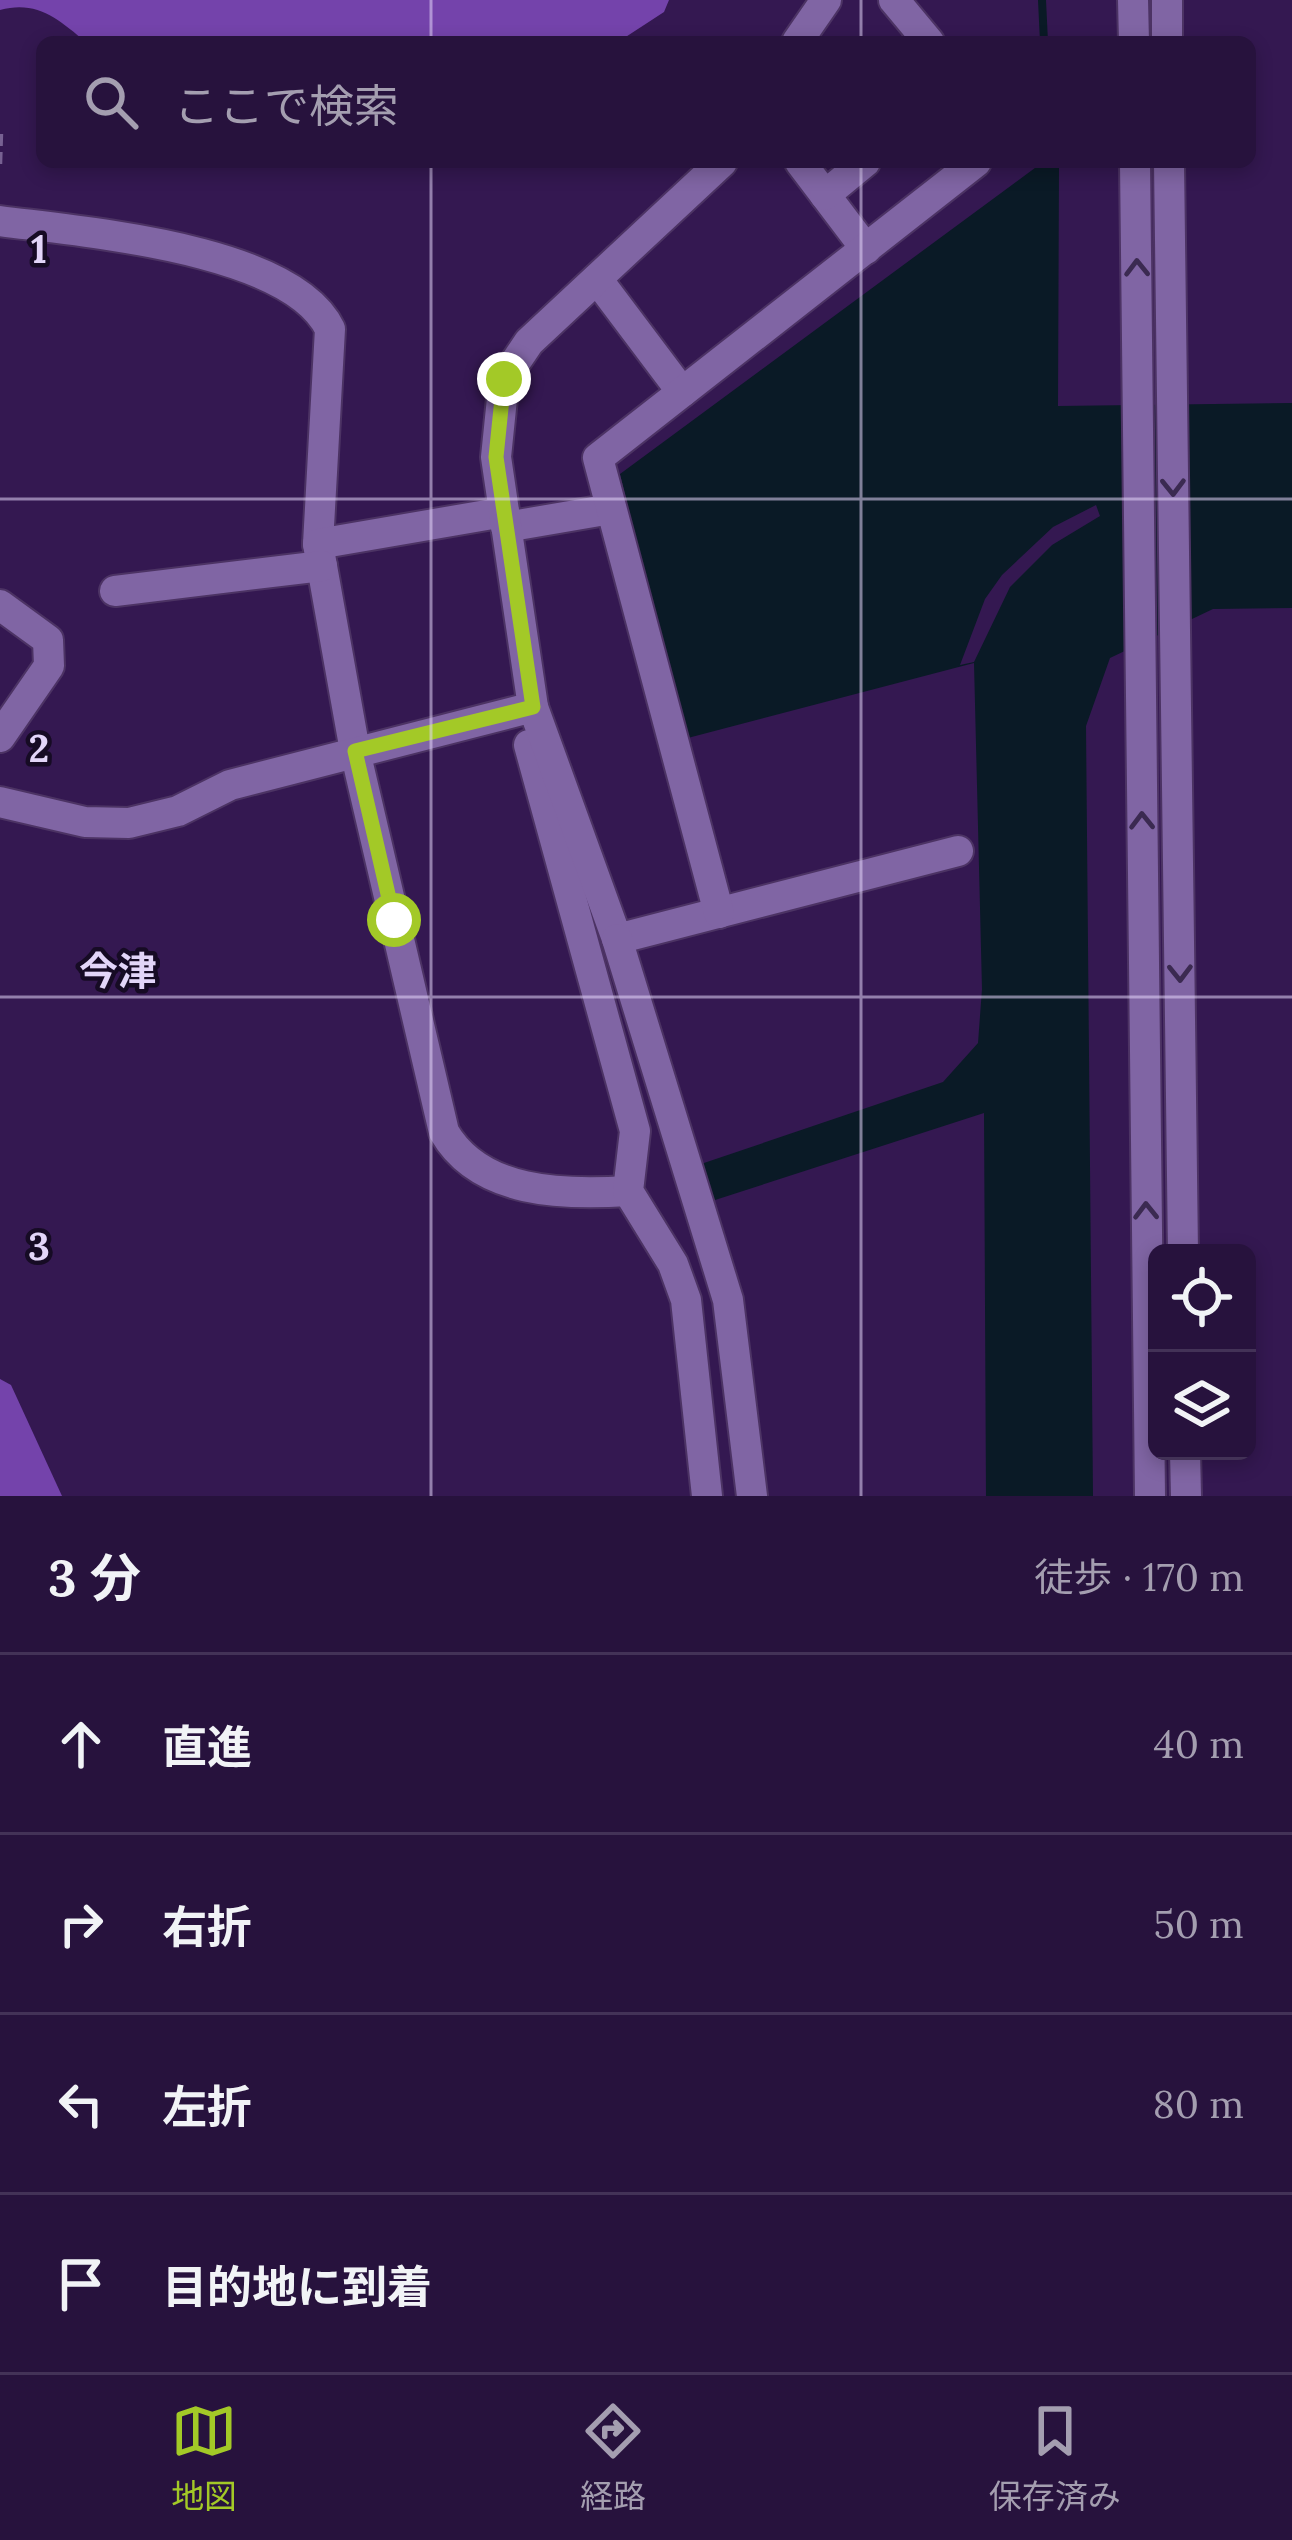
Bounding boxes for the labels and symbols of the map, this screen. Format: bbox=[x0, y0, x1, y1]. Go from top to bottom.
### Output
text: 1 bbox=[31, 224, 47, 274]
one-way arrow bbox=[1124, 258, 1150, 276]
route end bbox=[477, 352, 531, 406]
one-way arrow bbox=[1160, 479, 1186, 497]
text: 2 bbox=[29, 723, 49, 773]
one-way arrow bbox=[1129, 811, 1155, 829]
route start bbox=[367, 893, 421, 947]
district label: 今津 bbox=[79, 946, 157, 996]
one-way arrow bbox=[1167, 965, 1193, 983]
one-way arrow bbox=[1134, 1201, 1160, 1220]
text: 3 bbox=[28, 1221, 50, 1271]

